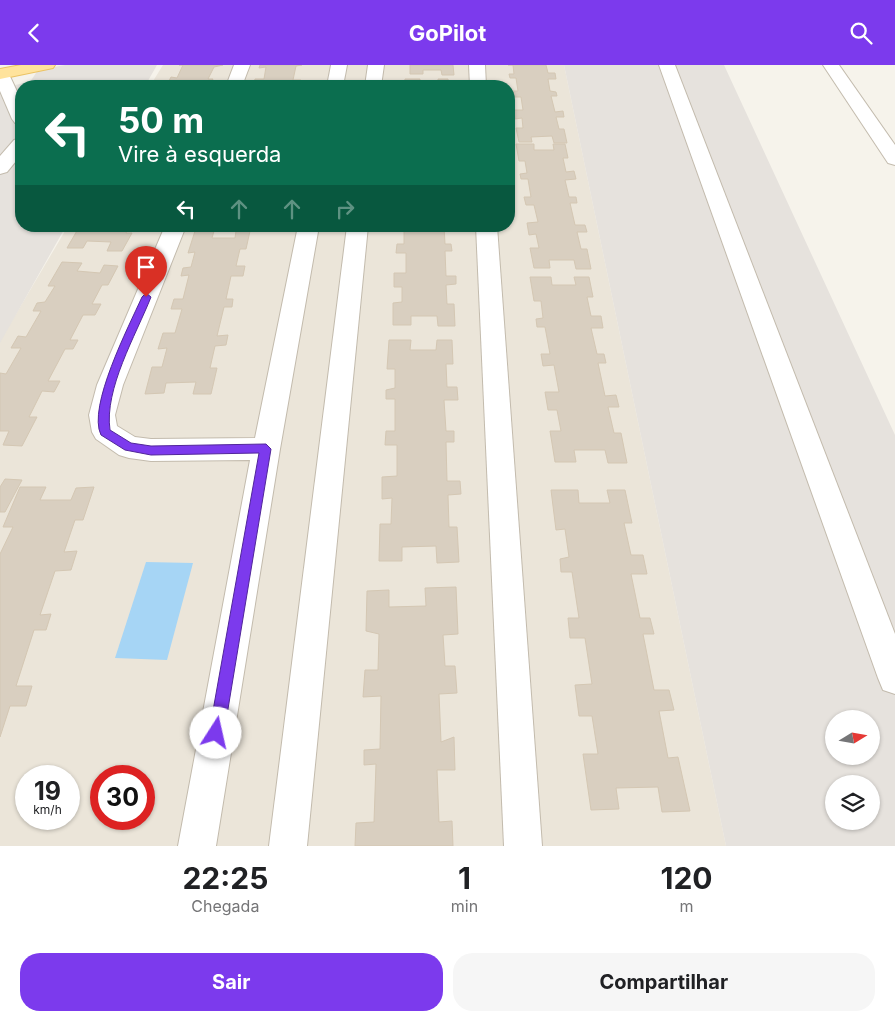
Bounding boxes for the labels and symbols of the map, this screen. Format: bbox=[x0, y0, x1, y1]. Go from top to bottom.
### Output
pin bbox=[125, 246, 167, 297]
position arrow bbox=[189, 706, 241, 758]
north arrow bbox=[825, 710, 880, 765]
speed limit sign: 30 bbox=[90, 765, 155, 830]

